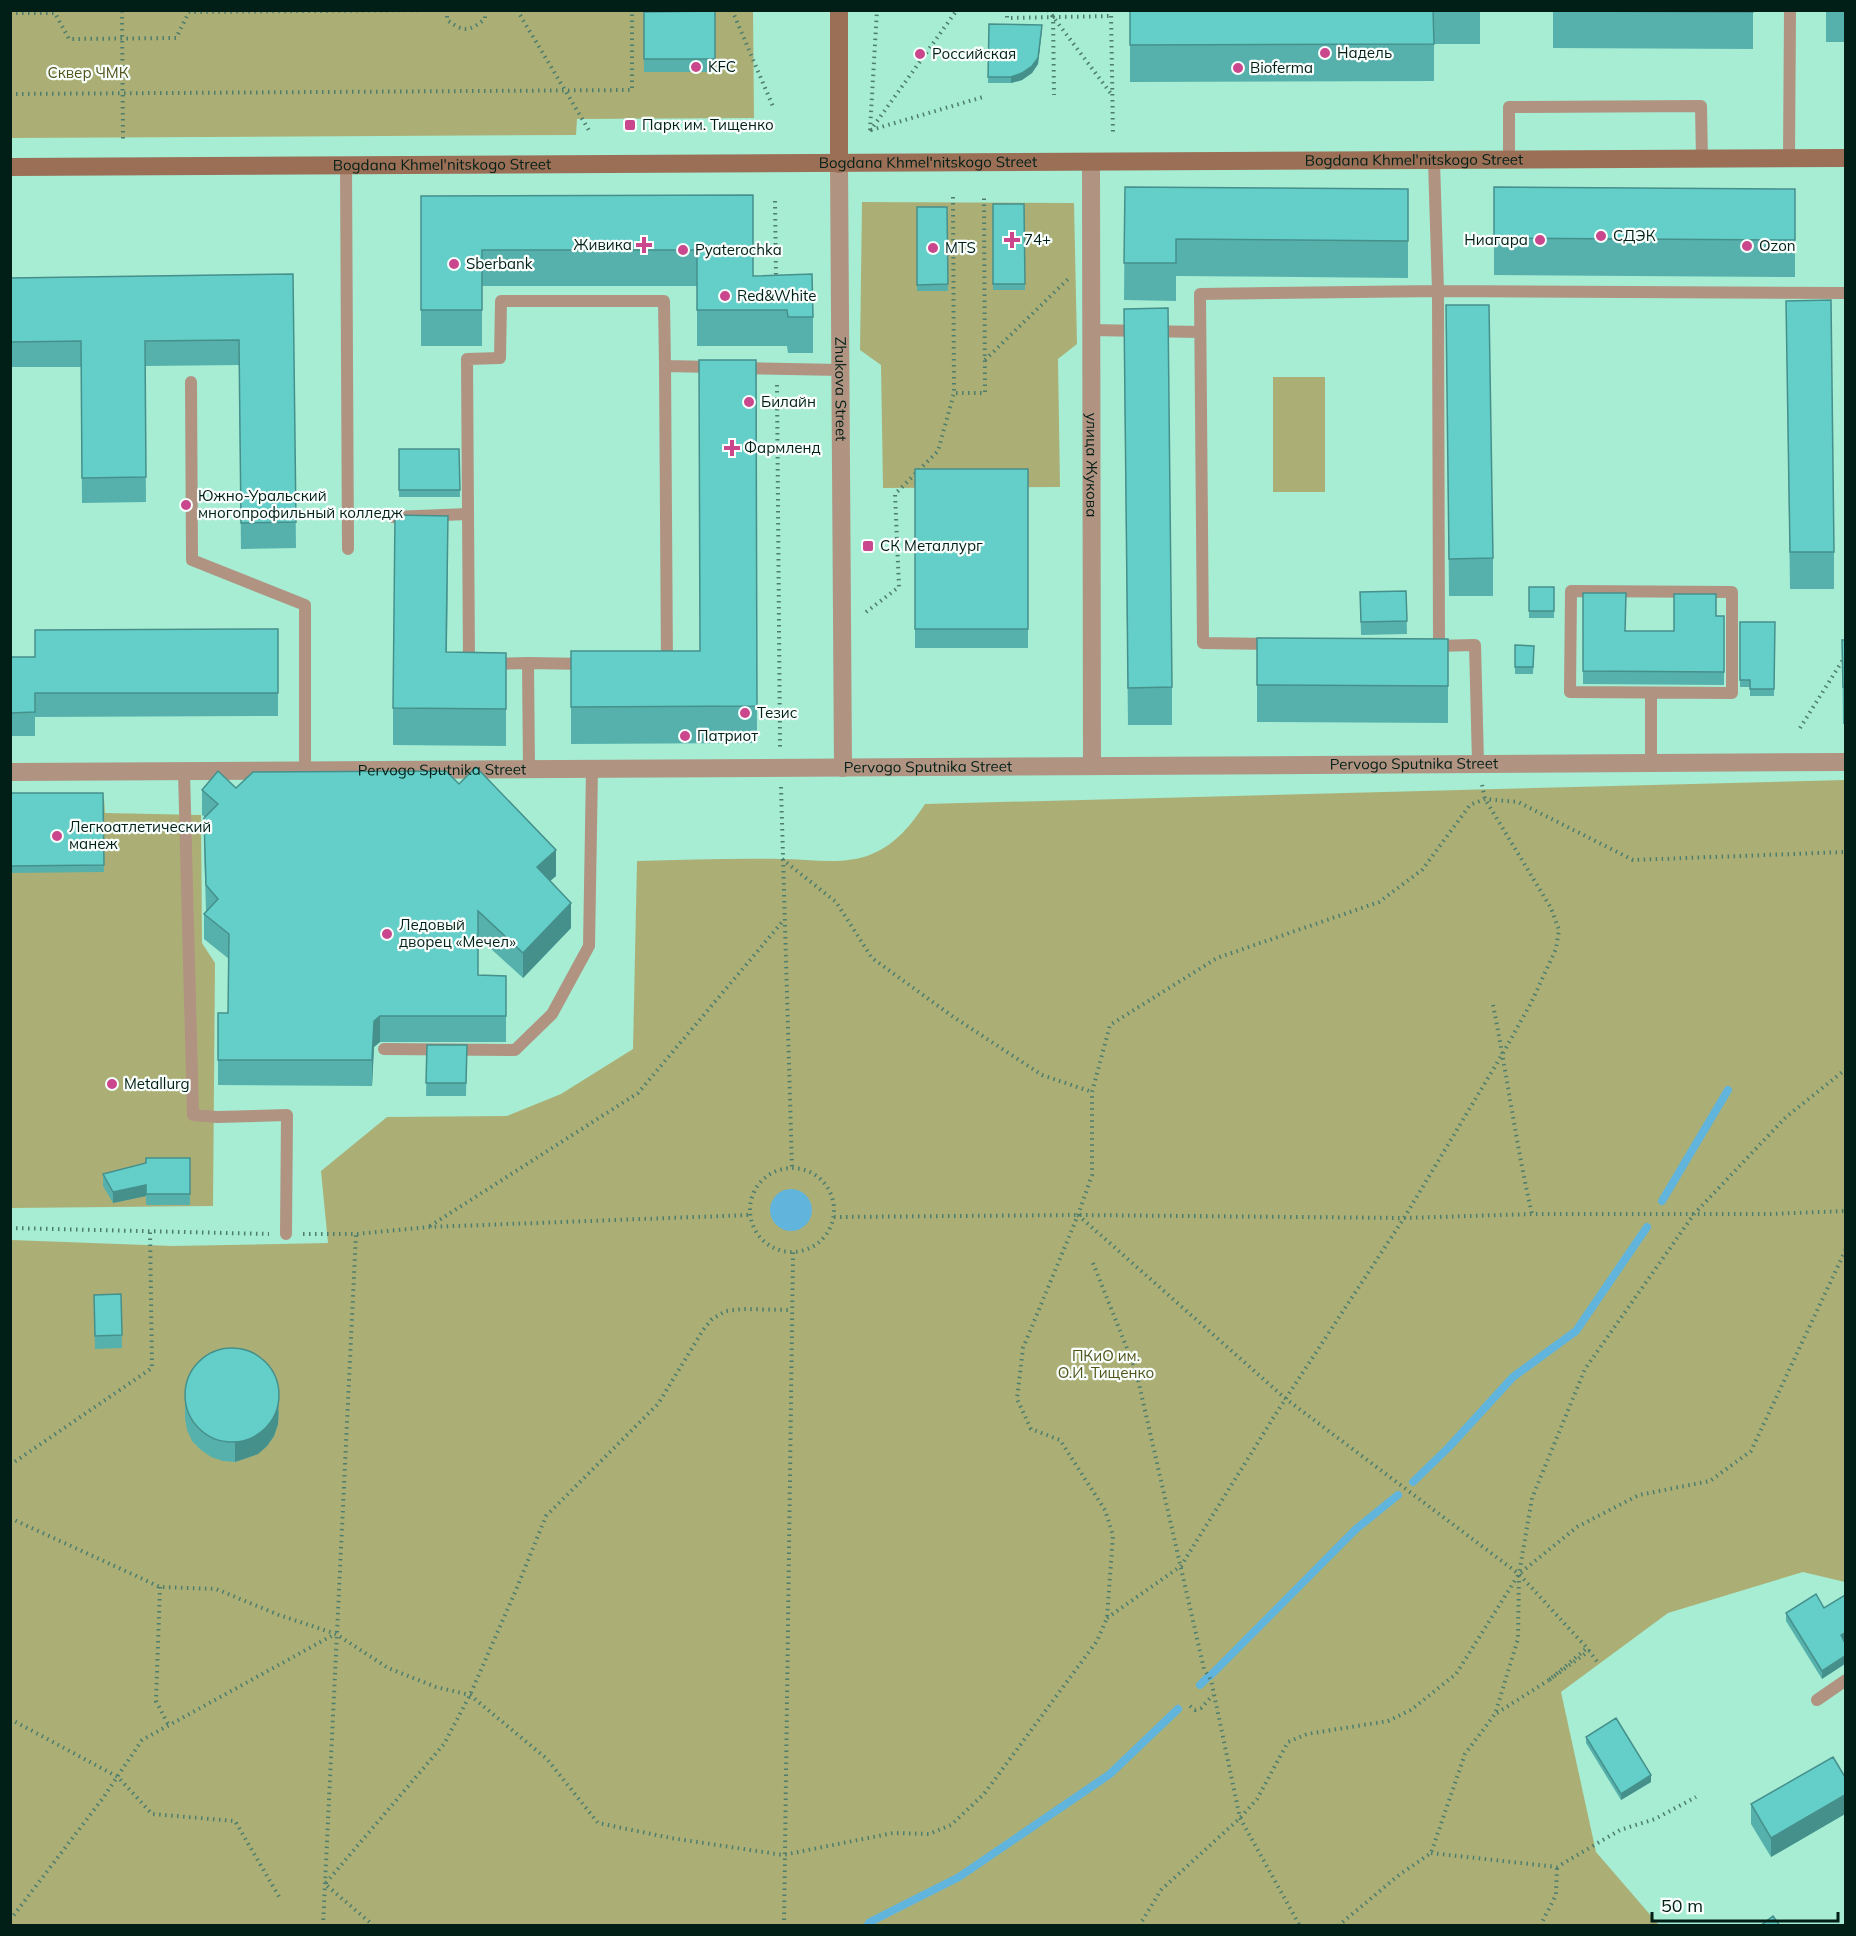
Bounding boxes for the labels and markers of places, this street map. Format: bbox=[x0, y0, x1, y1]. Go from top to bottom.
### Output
place label: Надель bbox=[1337, 43, 1392, 62]
place label: Российская bbox=[932, 44, 1016, 63]
marker: Надель bbox=[1318, 46, 1332, 60]
marker: Российская bbox=[913, 47, 927, 61]
place label: KFC bbox=[708, 57, 736, 76]
place label: Bioferma bbox=[1250, 58, 1313, 77]
marker: KFC bbox=[689, 60, 703, 74]
marker: Bioferma bbox=[1231, 61, 1245, 75]
place label: Парк им. Тищенко bbox=[642, 115, 774, 134]
marker: Парк им. Тищенко bbox=[623, 118, 637, 132]
place label: СДЭК bbox=[1613, 226, 1656, 245]
marker: СДЭК bbox=[1594, 229, 1608, 243]
place label: 74+ bbox=[1024, 230, 1051, 249]
place label: Ниагара bbox=[1464, 230, 1528, 249]
marker: 74+ bbox=[1005, 233, 1019, 247]
marker: Ниагара bbox=[1533, 233, 1547, 247]
place label: Живика bbox=[574, 235, 632, 254]
place label: Ozon bbox=[1759, 236, 1796, 255]
marker: Живика bbox=[637, 238, 651, 252]
place label: MTS bbox=[945, 238, 976, 257]
marker: Ozon bbox=[1740, 239, 1754, 253]
place label: Pyaterochka bbox=[695, 240, 782, 259]
marker: MTS bbox=[926, 241, 940, 255]
marker: Pyaterochka bbox=[676, 243, 690, 257]
place label: Sberbank bbox=[466, 254, 533, 273]
marker: Sberbank bbox=[447, 257, 461, 271]
place label: Red&White bbox=[737, 286, 816, 305]
marker: Red&White bbox=[718, 289, 732, 303]
place label: Билайн bbox=[761, 392, 816, 411]
marker: Билайн bbox=[742, 395, 756, 409]
place label: Фармленд bbox=[744, 438, 821, 457]
marker: Фармленд bbox=[725, 441, 739, 455]
place label: Южно-Уральский многопрофильный колледж bbox=[198, 486, 404, 522]
marker: Южно-Уральский многопрофильный колледж bbox=[179, 498, 193, 512]
place label: СК Металлург bbox=[880, 536, 983, 555]
marker: СК Металлург bbox=[861, 539, 875, 553]
place label: Тезис bbox=[757, 703, 797, 722]
marker: Тезис bbox=[738, 706, 752, 720]
place label: Патриот bbox=[697, 726, 758, 745]
marker: Патриот bbox=[678, 729, 692, 743]
place label: Легкоатлетический манеж bbox=[69, 817, 211, 853]
marker: Легкоатлетический манеж bbox=[50, 829, 64, 843]
place label: Ледовый дворец «Мечел» bbox=[399, 915, 516, 951]
marker: Ледовый дворец «Мечел» bbox=[380, 927, 394, 941]
place label: Metallurg bbox=[124, 1074, 189, 1093]
marker: Metallurg bbox=[105, 1077, 119, 1091]

